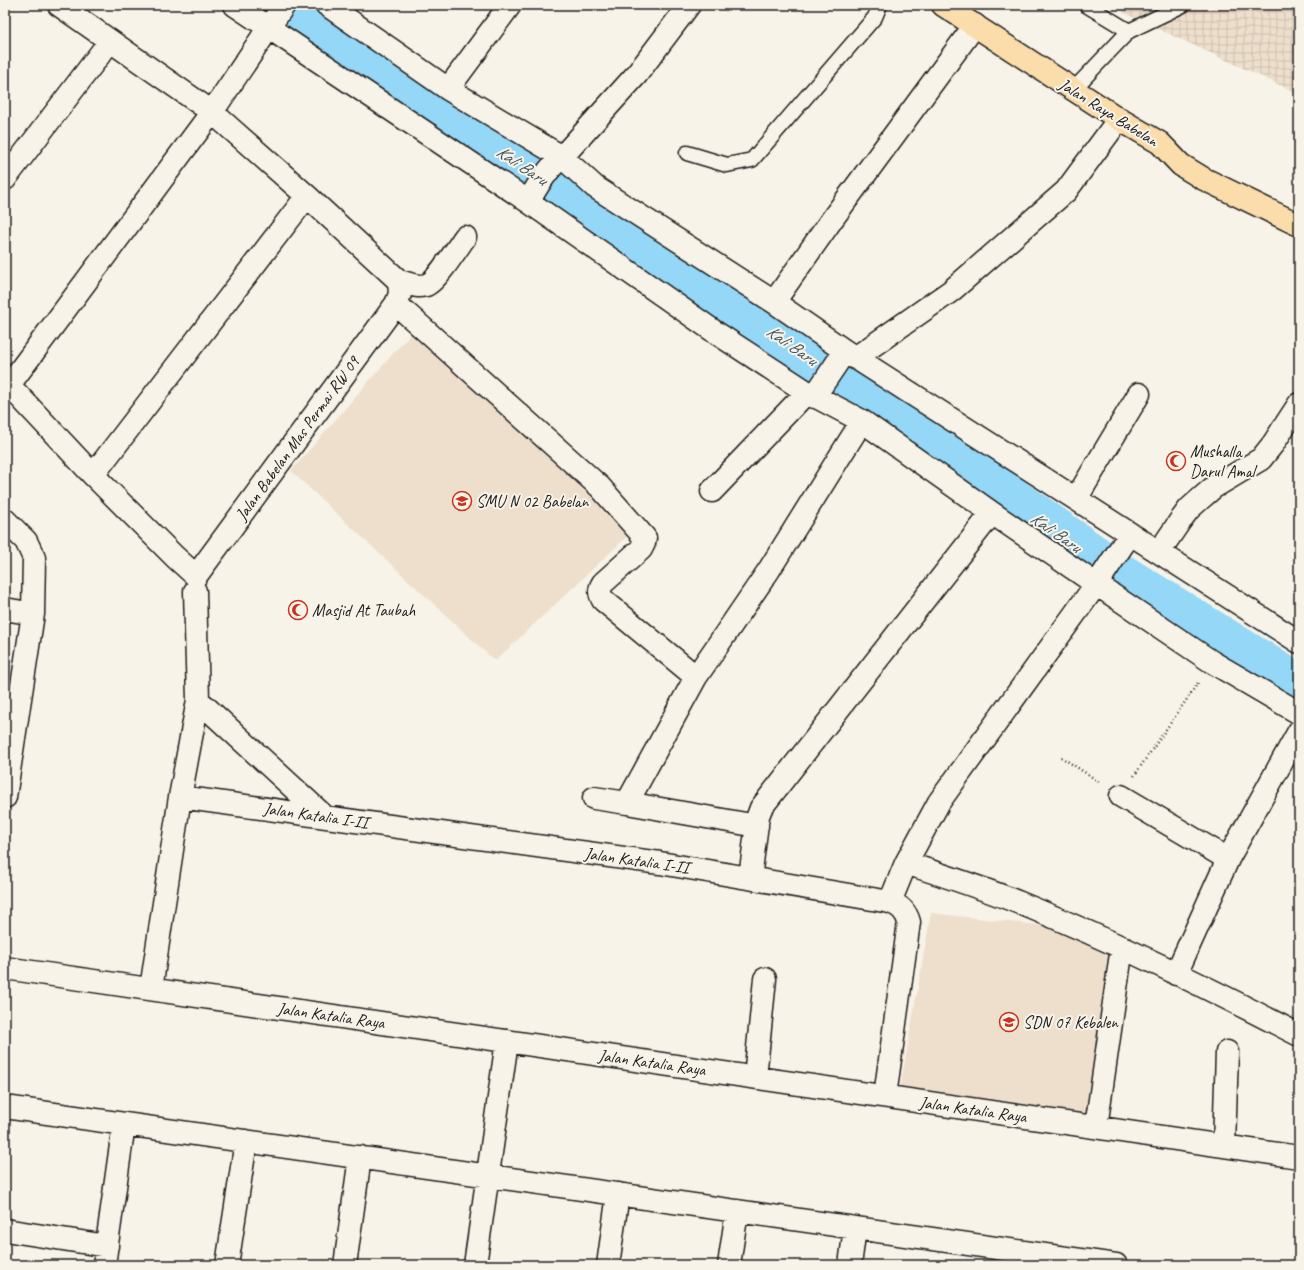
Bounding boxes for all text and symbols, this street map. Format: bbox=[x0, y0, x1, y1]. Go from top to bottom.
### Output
street label: Jalan Raya Babelan bbox=[1054, 73, 1163, 152]
water label: Kali Baru bbox=[492, 140, 554, 192]
water label: Kali Baru bbox=[762, 320, 824, 372]
street label: Jalan Babelan Mas Permai RW 09 bbox=[230, 351, 365, 525]
place label: Mushalla Darul Amal bbox=[1190, 441, 1258, 482]
mosque icon: Mushalla Darul Amal bbox=[1165, 450, 1187, 472]
school or university icon: SMU N 02 Babelan bbox=[451, 490, 473, 512]
place label: SMU N 02 Babelan bbox=[476, 491, 590, 512]
water label: Kali Baru bbox=[1026, 507, 1088, 559]
mosque icon: Masjid At Taubah bbox=[287, 599, 309, 621]
place label: Masjid At Taubah bbox=[312, 600, 416, 621]
street label: Jalan Katalia I-II bbox=[261, 798, 374, 834]
street label: Jalan Katalia I-II bbox=[582, 843, 695, 879]
street label: Jalan Katalia Raya bbox=[275, 997, 387, 1034]
school or university icon: SDN 07 Kebalen bbox=[998, 1011, 1020, 1033]
place label: SDN 07 Kebalen bbox=[1023, 1012, 1119, 1033]
street label: Jalan Katalia Raya bbox=[596, 1044, 708, 1081]
street label: Jalan Katalia Raya bbox=[917, 1091, 1029, 1128]

